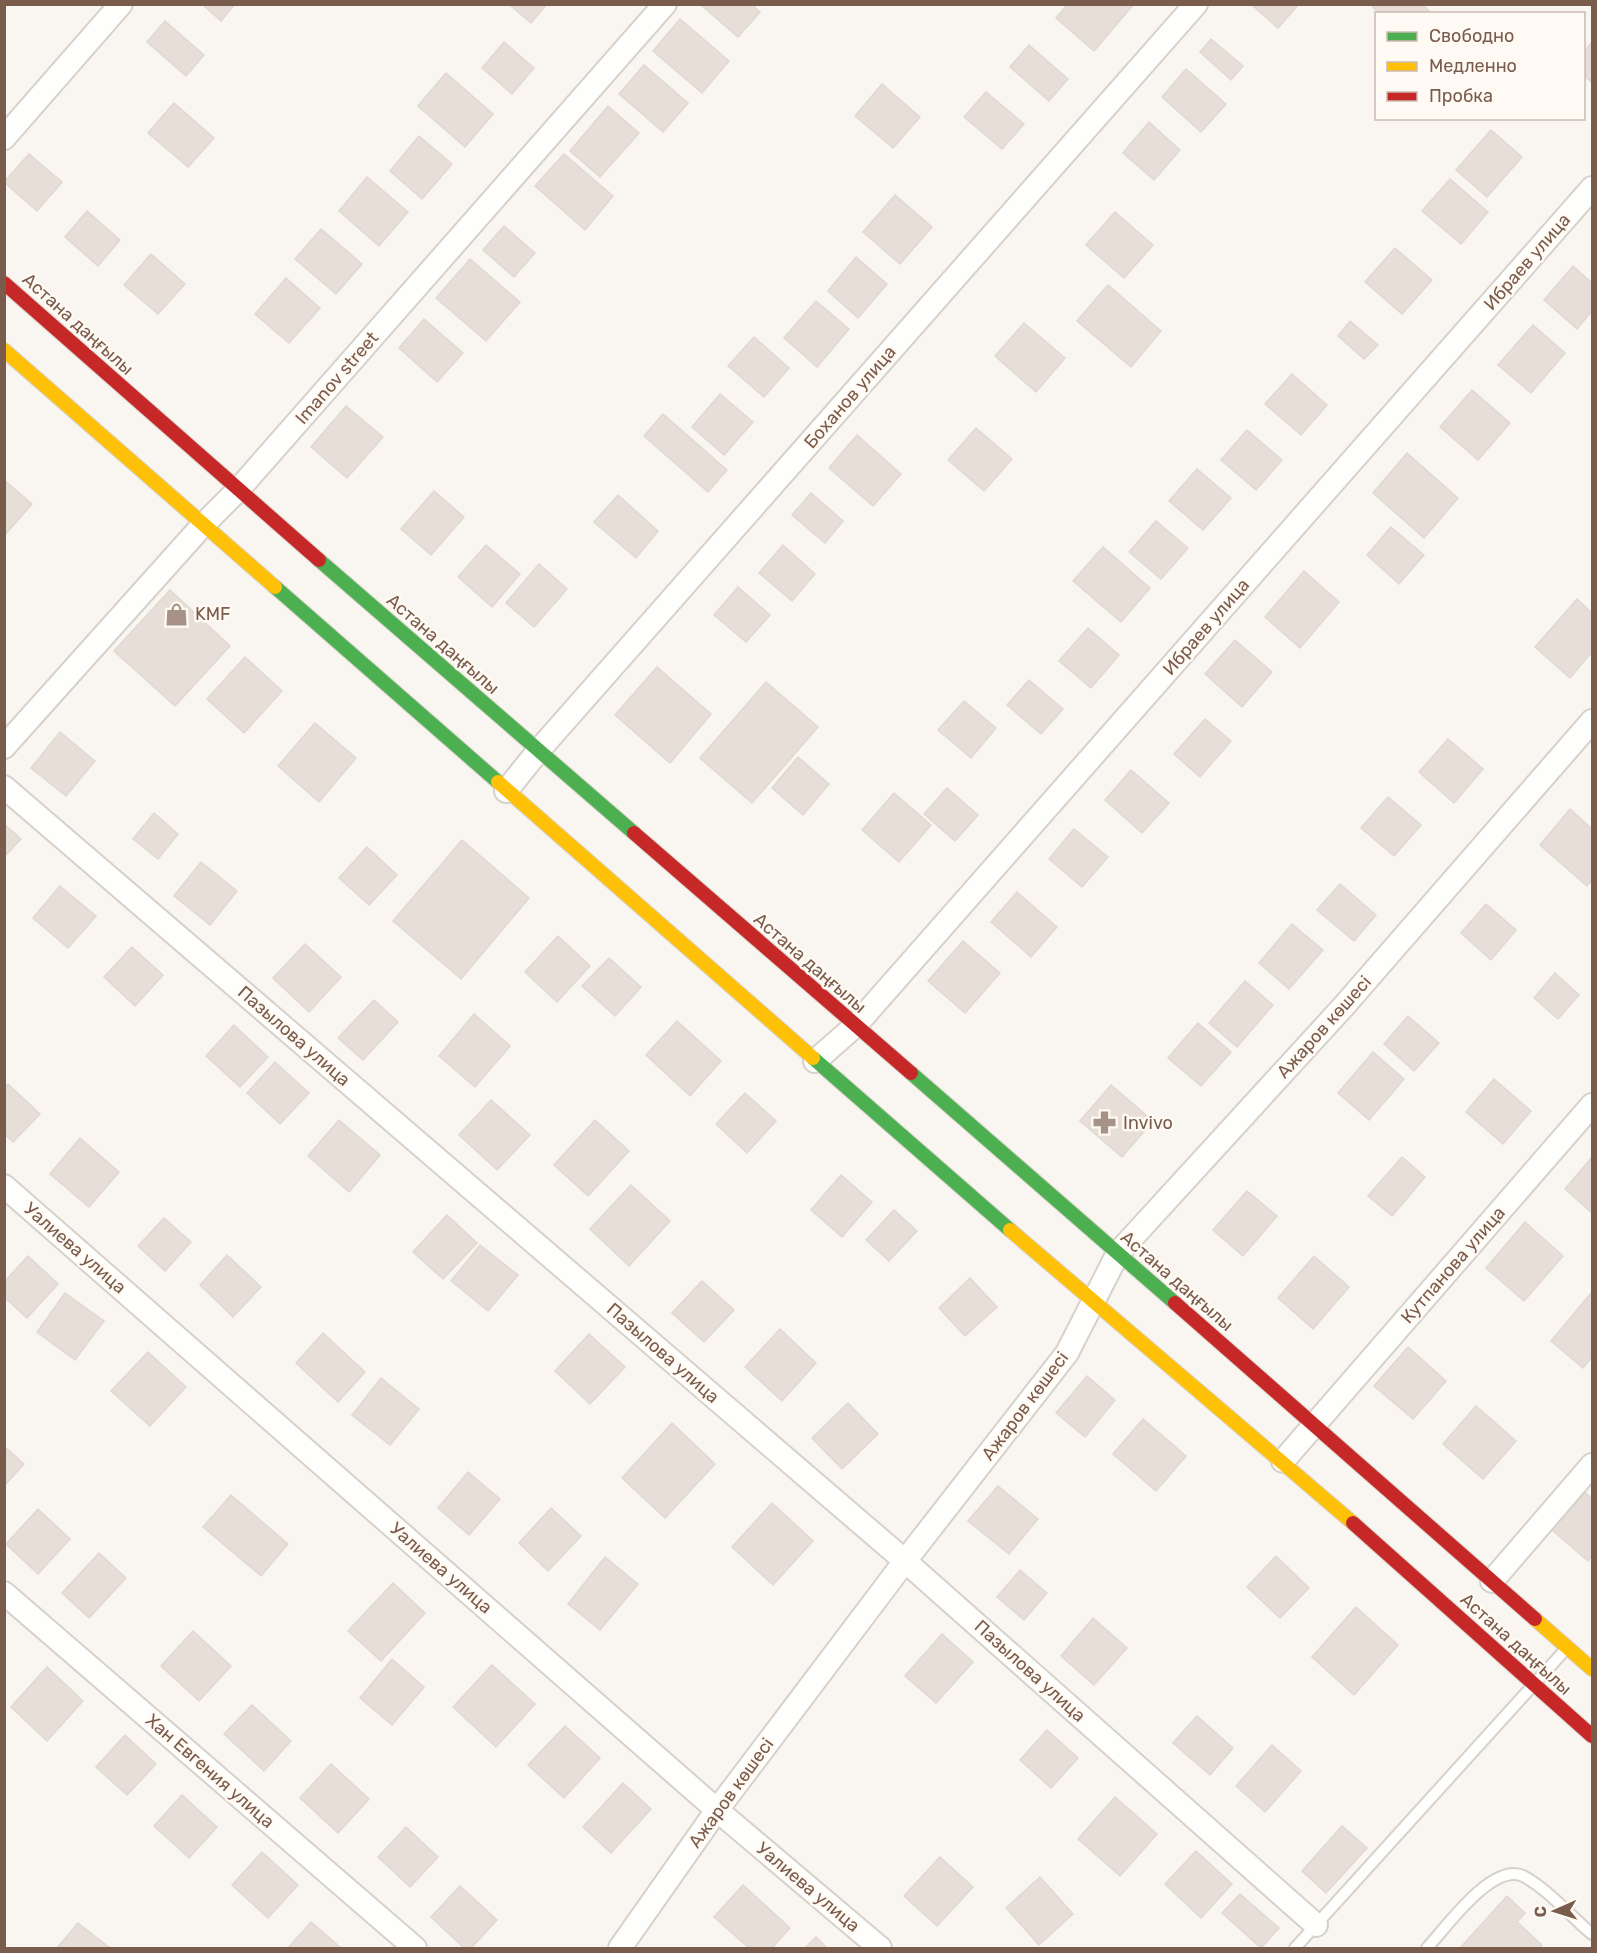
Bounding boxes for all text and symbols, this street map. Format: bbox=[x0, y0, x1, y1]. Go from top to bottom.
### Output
legend bbox=[1375, 12, 1585, 120]
text: Свободно bbox=[1429, 25, 1514, 47]
text: Медленно bbox=[1429, 55, 1517, 77]
text: Пробка bbox=[1429, 85, 1493, 107]
street label: Ибраев улица bbox=[1479, 209, 1575, 315]
street label: Астана даңғылы bbox=[18, 268, 138, 380]
street label: Imanov street bbox=[291, 327, 383, 429]
street label: Боханов улица bbox=[799, 341, 901, 453]
street label: Ибраев улица bbox=[1158, 574, 1254, 680]
street label: Астана даңғылы bbox=[382, 589, 504, 699]
shop icon: KMF bbox=[164, 601, 190, 627]
place label: KMF bbox=[195, 603, 231, 625]
street label: Астана даңғылы bbox=[749, 908, 871, 1018]
street label: Ажаров көшесі bbox=[1272, 971, 1376, 1083]
street label: Пазылова улица bbox=[233, 981, 355, 1091]
pharmacy icon: Invivo bbox=[1092, 1110, 1118, 1136]
place label: Invivo bbox=[1123, 1112, 1173, 1134]
street label: Уалиева улица bbox=[19, 1198, 131, 1298]
street label: Кутпанова улица bbox=[1396, 1202, 1510, 1328]
street label: Астана даңғылы bbox=[1116, 1226, 1238, 1336]
street label: Пазылова улица bbox=[602, 1298, 724, 1408]
street label: Ажаров көшесі bbox=[977, 1347, 1073, 1465]
street label: Уалиева улица bbox=[385, 1518, 497, 1618]
street label: Астана даңғылы bbox=[1456, 1588, 1576, 1700]
street label: Пазылова улица bbox=[970, 1615, 1090, 1727]
street label: Хан Евгения улица bbox=[141, 1709, 279, 1833]
street label: Ажаров көшесі bbox=[684, 1734, 778, 1852]
street label: Уалиева улица bbox=[752, 1837, 864, 1937]
north arrow bbox=[1525, 1881, 1585, 1941]
text: С bbox=[1531, 1906, 1550, 1918]

